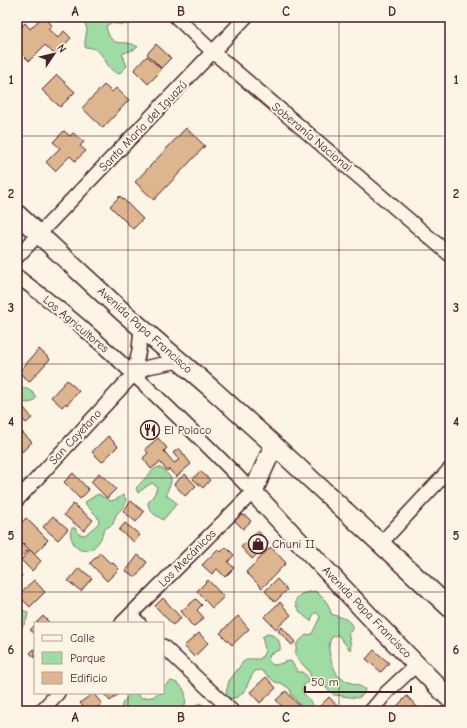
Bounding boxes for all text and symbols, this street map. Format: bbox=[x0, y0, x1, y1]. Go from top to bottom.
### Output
text: A bbox=[71, 4, 79, 19]
text: B bbox=[177, 4, 185, 19]
text: C bbox=[282, 4, 290, 19]
text: D bbox=[388, 4, 396, 19]
north arrow bbox=[34, 34, 74, 74]
text: N bbox=[54, 42, 69, 55]
text: 1 bbox=[8, 72, 14, 87]
text: 1 bbox=[453, 72, 459, 87]
street label: Santa María del Iguazú bbox=[96, 78, 190, 174]
street label: Soberanía Nacional bbox=[269, 99, 355, 175]
text: 2 bbox=[8, 186, 14, 201]
text: 2 bbox=[453, 186, 459, 201]
street label: Avenida Papa Francisco bbox=[95, 284, 195, 376]
street label: Los Agricultores bbox=[40, 292, 112, 356]
text: 3 bbox=[8, 300, 14, 315]
text: 3 bbox=[453, 300, 459, 315]
street label: San Cayetano bbox=[46, 406, 104, 468]
text: 4 bbox=[8, 414, 14, 429]
text: 4 bbox=[453, 414, 459, 429]
restaurant icon: El Polaco bbox=[139, 419, 161, 441]
place label: El Polaco bbox=[164, 423, 211, 437]
street label: Los Mecánicos bbox=[155, 526, 219, 590]
text: 5 bbox=[8, 528, 15, 543]
text: 5 bbox=[453, 528, 460, 543]
shop icon: Chuni II bbox=[247, 533, 269, 555]
place label: Chuni II bbox=[272, 537, 315, 551]
street label: Avenida Papa Francisco bbox=[319, 563, 415, 661]
legend bbox=[34, 622, 164, 694]
text: Calle bbox=[70, 631, 95, 645]
text: 6 bbox=[8, 642, 15, 657]
text: 6 bbox=[453, 642, 460, 657]
text: Parque bbox=[70, 651, 105, 665]
scale bar bbox=[305, 668, 411, 694]
text: Edificio bbox=[70, 671, 107, 685]
text: 50 m bbox=[311, 675, 339, 689]
text: A bbox=[71, 710, 79, 725]
text: B bbox=[177, 710, 185, 725]
text: C bbox=[282, 710, 290, 725]
text: D bbox=[388, 710, 396, 725]

